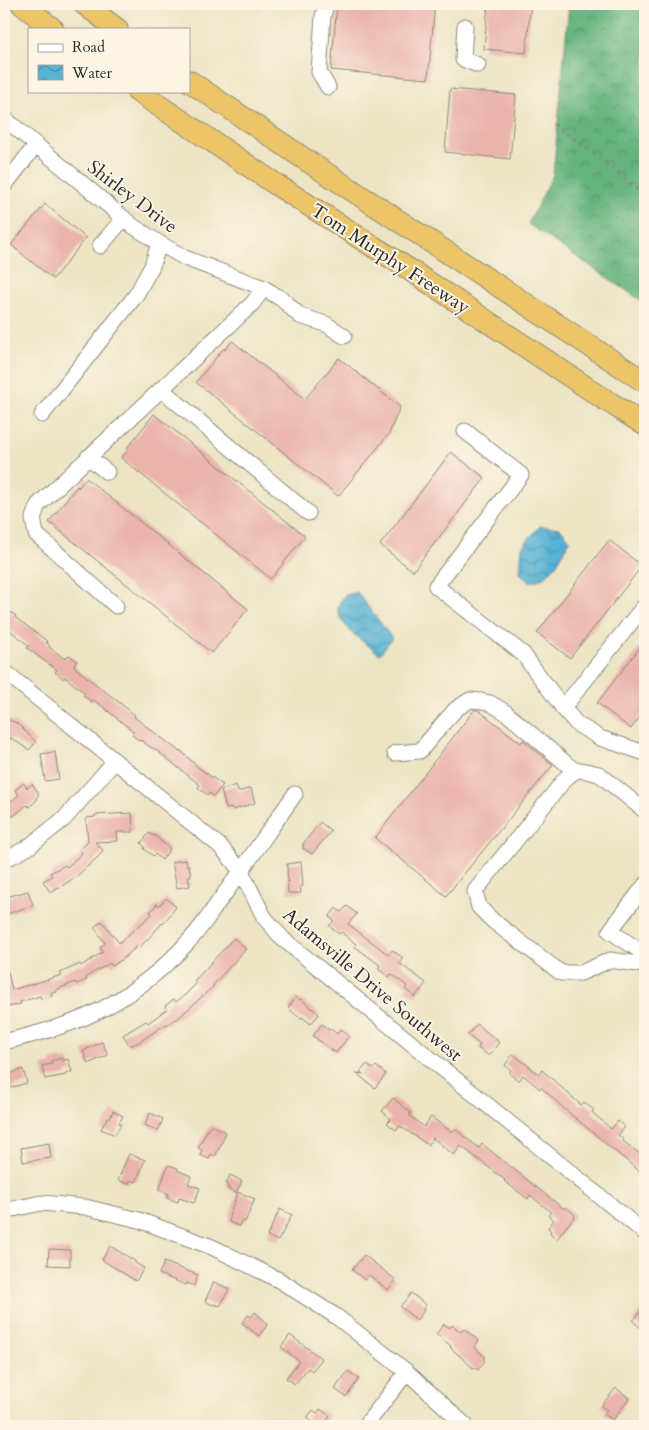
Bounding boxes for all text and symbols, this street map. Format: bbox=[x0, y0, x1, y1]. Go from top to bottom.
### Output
legend bbox=[28, 28, 190, 92]
text: Road bbox=[72, 37, 105, 57]
text: Water bbox=[71, 63, 113, 83]
street label: Shirley Drive bbox=[82, 154, 183, 239]
street label: Tom Murphy Freeway bbox=[306, 198, 475, 320]
street label: Adamsville Drive Southwest bbox=[277, 902, 467, 1068]

